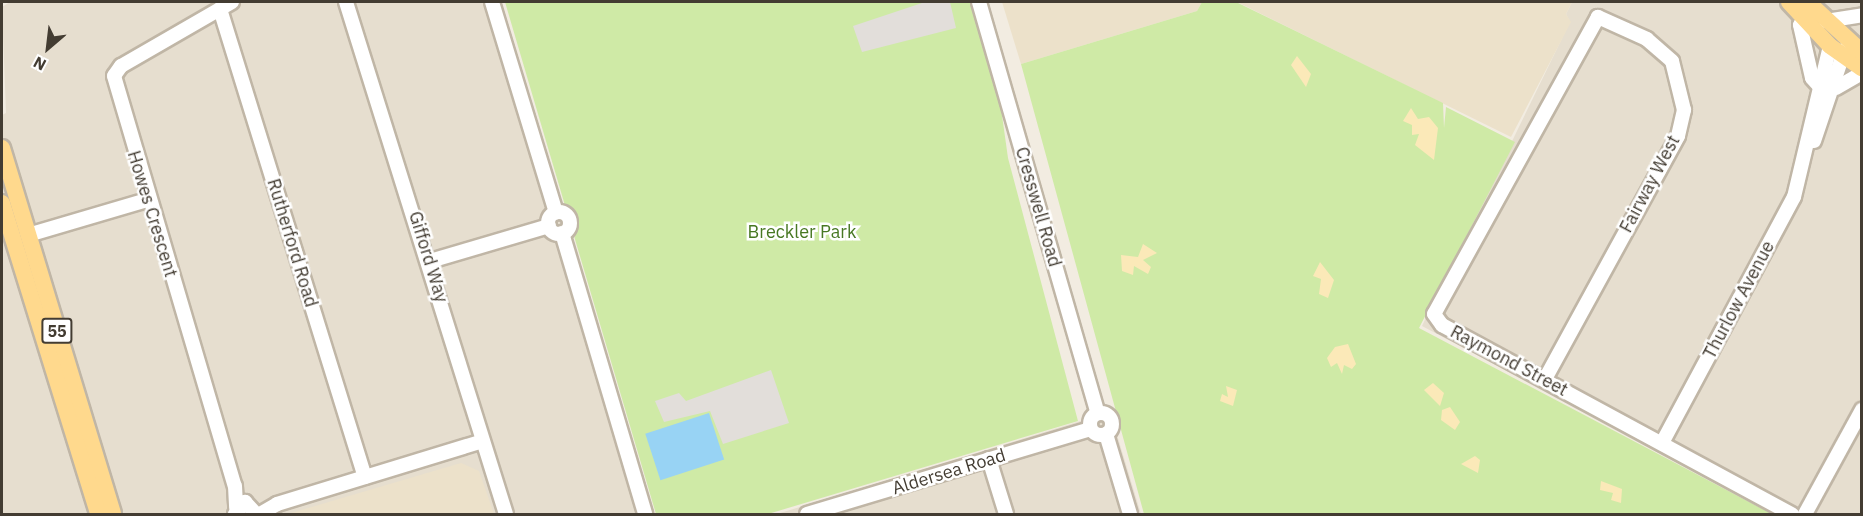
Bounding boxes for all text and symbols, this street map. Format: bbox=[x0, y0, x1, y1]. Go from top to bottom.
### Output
north arrow bbox=[18, 18, 78, 78]
text: N bbox=[30, 52, 49, 75]
street label: Fairway West bbox=[1615, 132, 1685, 236]
street label: Cresswell Road bbox=[1011, 145, 1065, 269]
street label: Howes Crescent bbox=[123, 148, 181, 280]
street label: Rutherford Road bbox=[262, 176, 322, 310]
street label: Gifford Way bbox=[404, 209, 452, 305]
park label: Breckler Park bbox=[748, 221, 856, 243]
street label: Thurlow Avenue bbox=[1699, 237, 1779, 363]
road number: 55 bbox=[40, 318, 74, 344]
street label: Raymond Street bbox=[1447, 321, 1571, 401]
street label: Aldersea Road bbox=[890, 445, 1008, 499]

